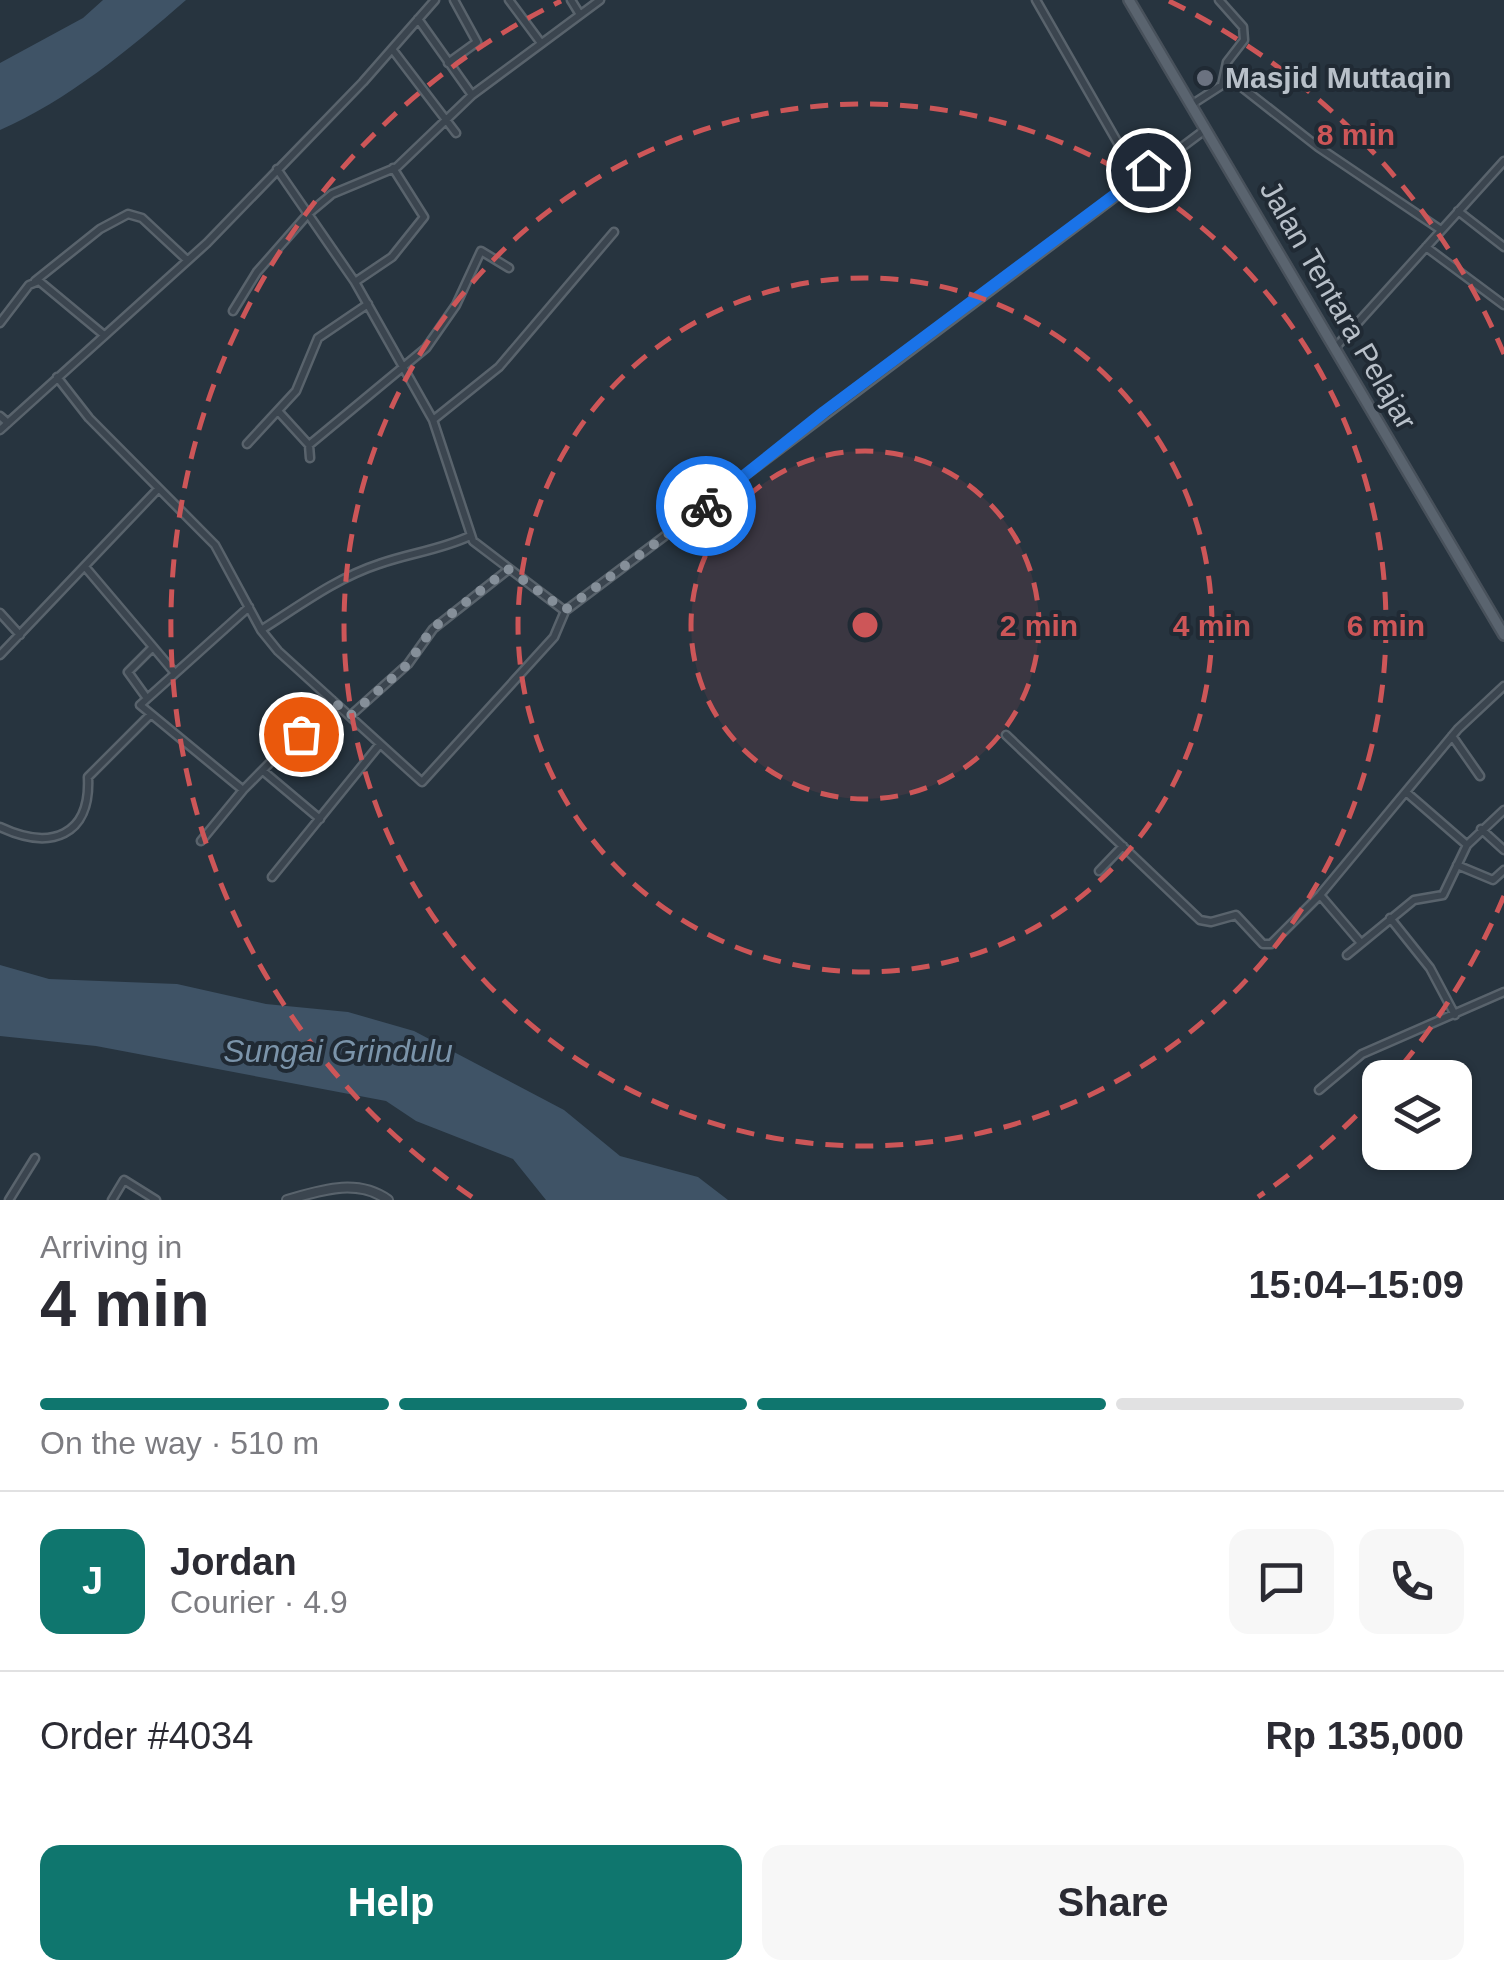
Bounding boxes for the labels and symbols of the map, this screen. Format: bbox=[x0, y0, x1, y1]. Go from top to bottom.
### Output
place label: Masjid Muttaqin bbox=[1225, 61, 1452, 94]
marker: Masjid Muttaqin bbox=[1194, 67, 1216, 89]
text: 8 min bbox=[1317, 118, 1395, 151]
pin bbox=[1106, 128, 1191, 213]
street label: Jalan Tentara Pelajar bbox=[1254, 175, 1423, 435]
courier bbox=[656, 456, 756, 556]
centre of rings bbox=[847, 607, 883, 643]
text: 2 min bbox=[1000, 609, 1078, 642]
text: 4 min bbox=[1173, 609, 1251, 642]
text: 6 min bbox=[1347, 609, 1425, 642]
pin bbox=[259, 692, 344, 777]
water label: Sungai Grindulu bbox=[223, 1033, 453, 1069]

